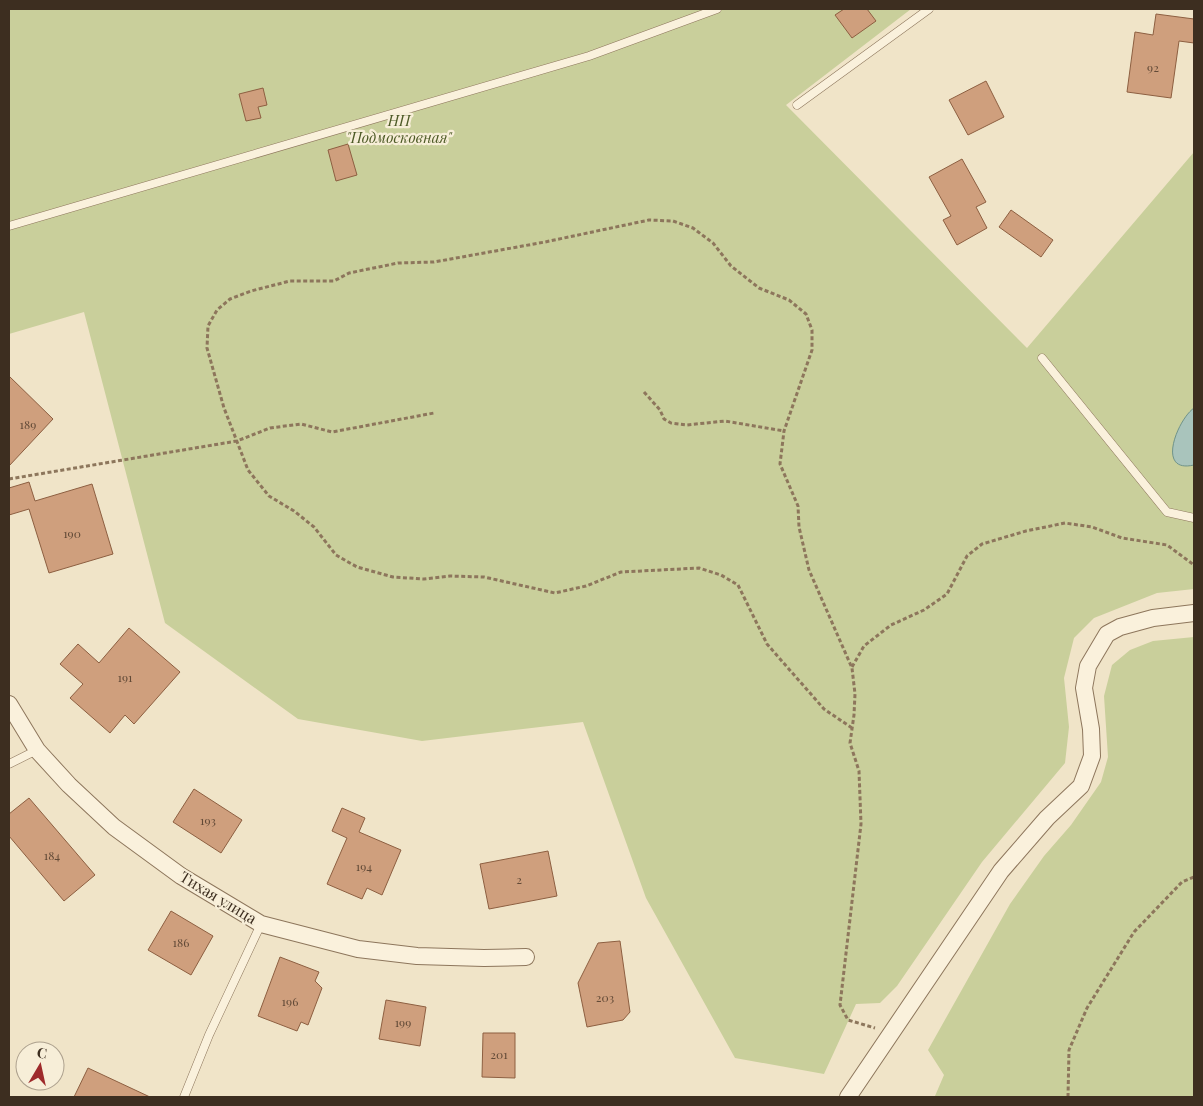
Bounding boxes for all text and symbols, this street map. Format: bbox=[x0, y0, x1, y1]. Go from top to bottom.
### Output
house number: 92 bbox=[1147, 59, 1159, 75]
park label: НП "Подмосковная" bbox=[346, 110, 453, 147]
house number: 189 bbox=[20, 416, 36, 432]
house number: 190 bbox=[63, 525, 81, 541]
house number: 191 bbox=[118, 669, 133, 685]
house number: 193 bbox=[200, 812, 216, 828]
house number: 184 bbox=[44, 847, 60, 863]
house number: 194 bbox=[356, 858, 372, 874]
street label: Тихая улица bbox=[176, 866, 261, 928]
house number: 2 bbox=[516, 871, 522, 887]
house number: 186 bbox=[173, 934, 189, 950]
house number: 203 bbox=[596, 989, 614, 1005]
house number: 196 bbox=[282, 993, 298, 1009]
house number: 199 bbox=[395, 1014, 411, 1030]
north arrow bbox=[15, 1041, 65, 1091]
text: С bbox=[36, 1043, 49, 1063]
house number: 201 bbox=[490, 1046, 508, 1062]

